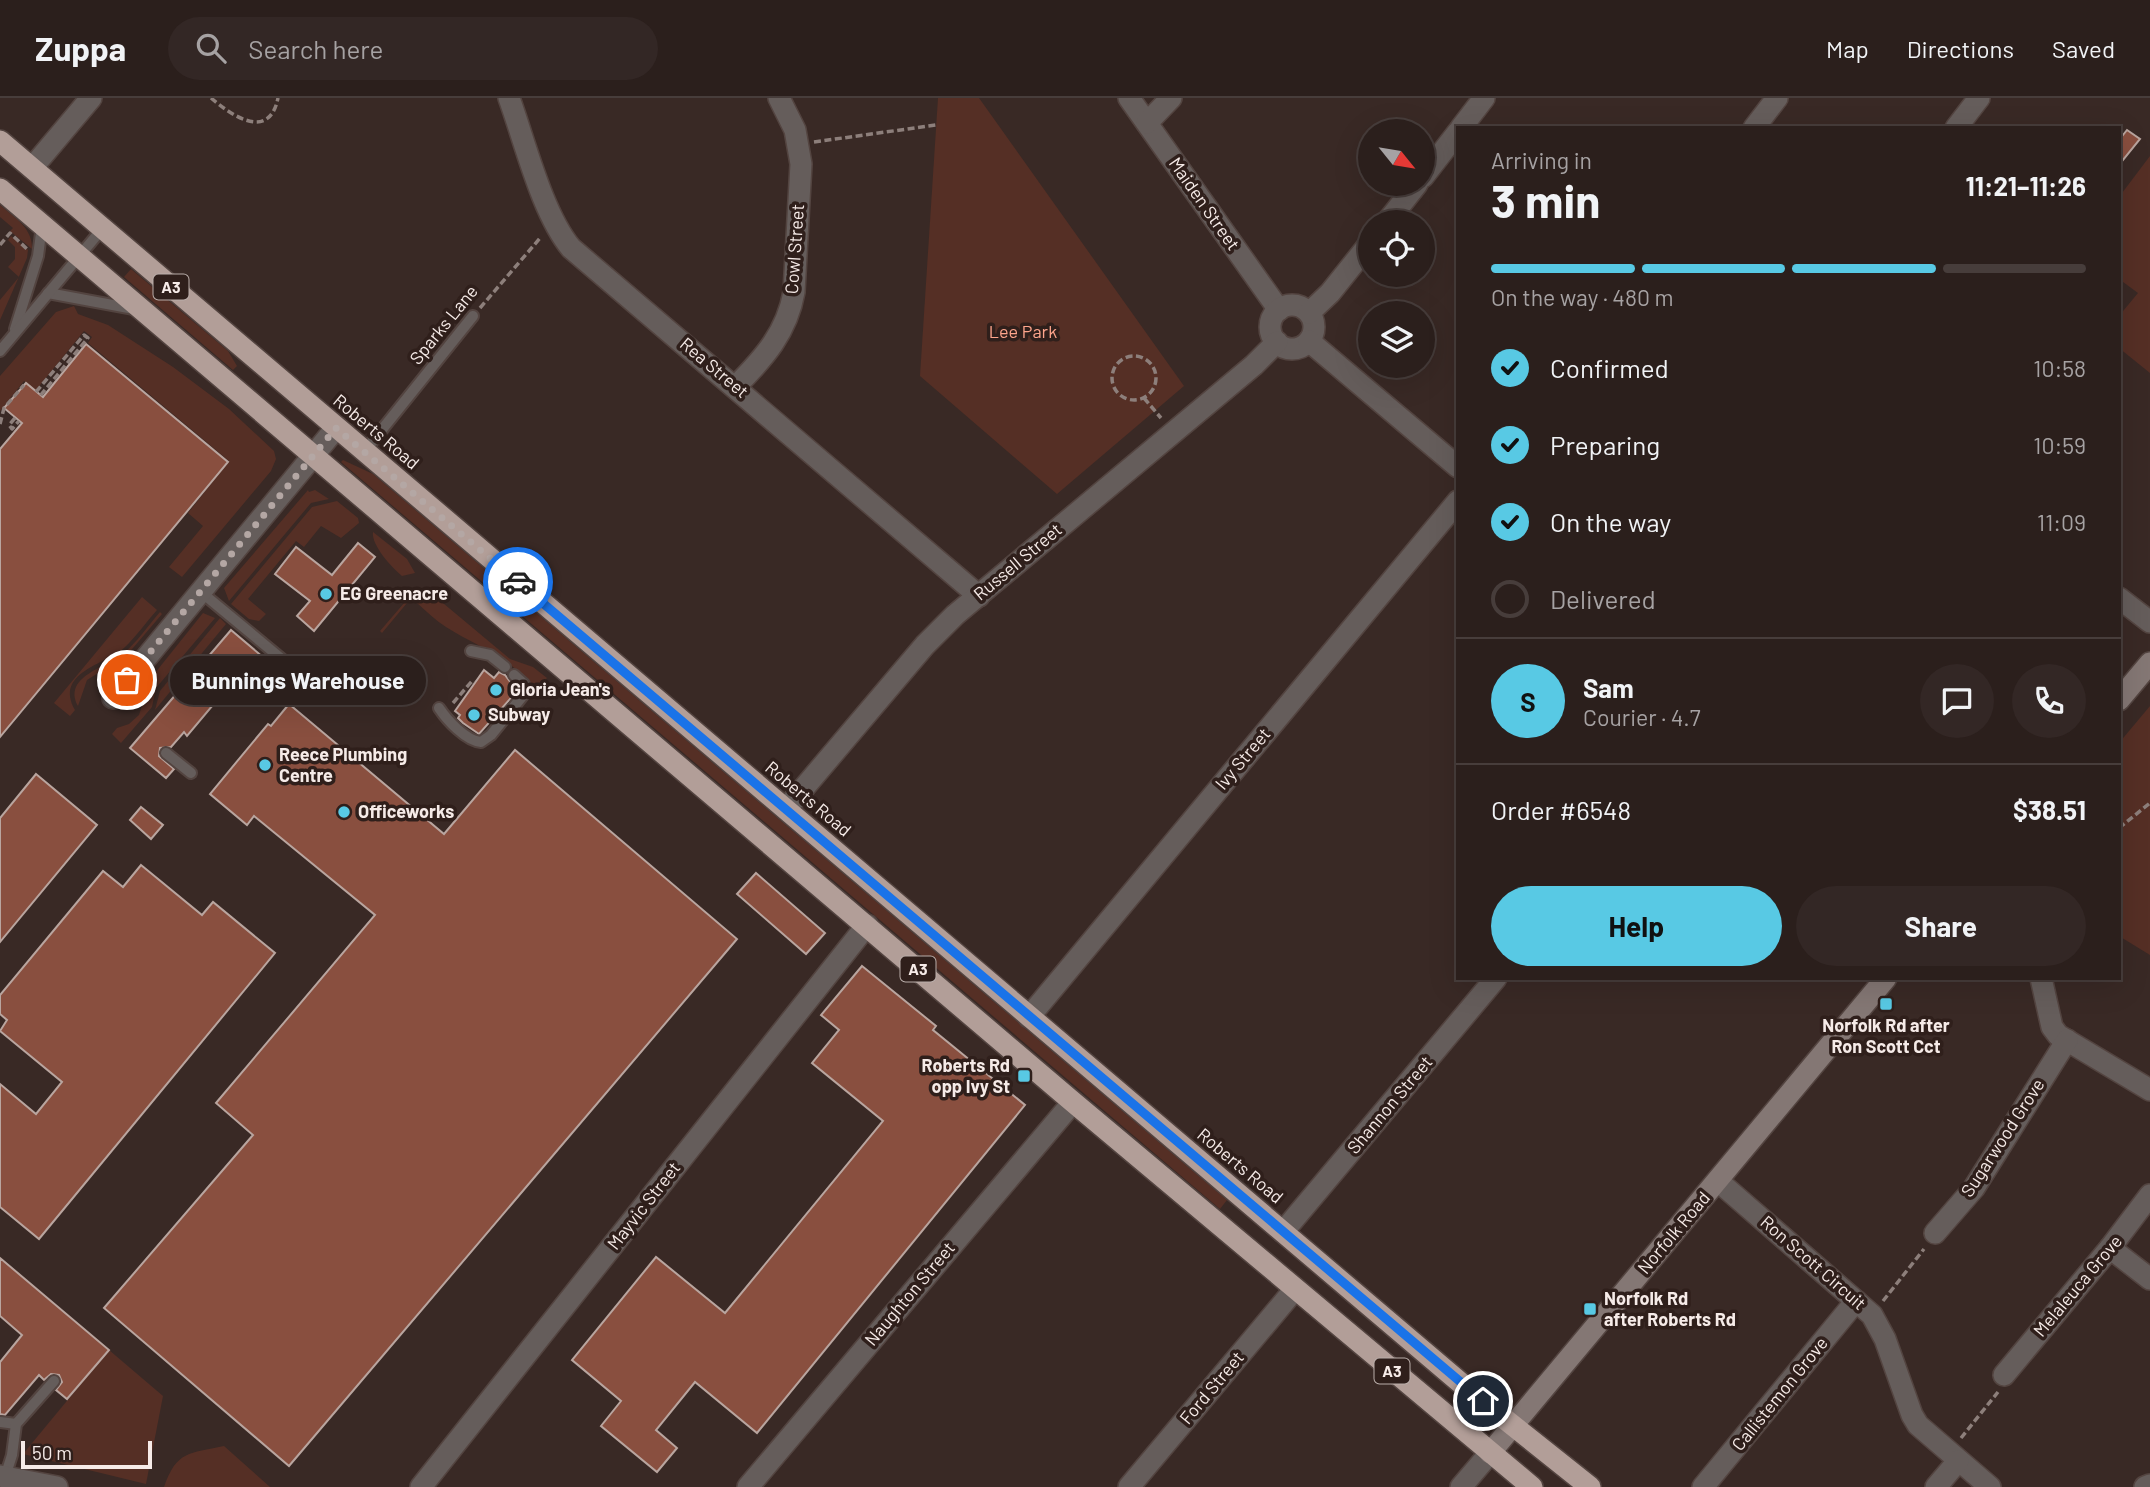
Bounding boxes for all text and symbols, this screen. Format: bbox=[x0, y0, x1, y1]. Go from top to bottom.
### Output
search box bbox=[168, 17, 658, 80]
text: Zuppa bbox=[35, 28, 126, 68]
icon: search bbox=[192, 29, 230, 67]
text: Search here bbox=[248, 33, 383, 64]
text: Map bbox=[1826, 34, 1869, 63]
text: Directions bbox=[1907, 34, 2014, 63]
text: Saved bbox=[2052, 34, 2115, 63]
north arrow bbox=[1358, 119, 1435, 196]
map controls bbox=[1358, 119, 1435, 378]
text: Arriving in bbox=[1491, 146, 1592, 174]
street label: Maiden Street bbox=[1165, 153, 1245, 254]
text: 11:21–11:26 bbox=[1965, 170, 2086, 201]
text: 3 min bbox=[1491, 172, 1600, 227]
street label: Cowl Street bbox=[780, 203, 808, 295]
button: locate bbox=[1358, 210, 1435, 287]
road number: A3 bbox=[154, 274, 188, 300]
street label: Sparks Lane bbox=[404, 280, 482, 369]
text: On the way · 480 m bbox=[1491, 283, 1674, 311]
button: layers bbox=[1358, 301, 1435, 378]
park label: Lee Park bbox=[989, 320, 1057, 342]
street label: Rea Street bbox=[676, 332, 753, 402]
icon: check bbox=[1491, 349, 1529, 387]
text: Confirmed bbox=[1550, 352, 1669, 383]
text: 10:58 bbox=[2033, 354, 2086, 382]
street label: Roberts Road bbox=[329, 389, 424, 474]
icon: check bbox=[1491, 426, 1529, 464]
text: Preparing bbox=[1550, 429, 1660, 460]
text: 10:59 bbox=[2033, 431, 2086, 459]
icon: check bbox=[1491, 503, 1529, 541]
text: On the way bbox=[1550, 506, 1671, 537]
text: 11:09 bbox=[2037, 508, 2086, 536]
street label: Russell Street bbox=[969, 518, 1066, 604]
courier bbox=[483, 547, 553, 617]
icon: car bbox=[499, 563, 537, 601]
place label: EG Greenacre bbox=[340, 582, 448, 604]
text: Delivered bbox=[1550, 583, 1656, 614]
marker: EG Greenacre bbox=[318, 586, 334, 602]
pin bbox=[97, 650, 157, 710]
callout: Bunnings Warehouse bbox=[169, 656, 424, 704]
icon: bag bbox=[108, 661, 146, 699]
button: chat bbox=[1920, 664, 1994, 738]
button: phone bbox=[2012, 664, 2086, 738]
text: Bunnings Warehouse bbox=[191, 666, 405, 694]
text: Sam bbox=[1583, 672, 1634, 703]
place label: Gloria Jean's bbox=[510, 678, 611, 700]
marker: Gloria Jean's bbox=[488, 682, 504, 698]
text: S bbox=[1520, 686, 1536, 717]
place label: Subway bbox=[488, 703, 550, 725]
text: Courier · 4.7 bbox=[1583, 703, 1701, 731]
marker: Subway bbox=[466, 707, 482, 723]
street label: Ivy Street bbox=[1210, 723, 1275, 794]
place label: Reece Plumbing Centre bbox=[279, 743, 407, 786]
street label: Roberts Road bbox=[761, 756, 856, 841]
marker: Reece Plumbing Centre bbox=[257, 757, 273, 773]
text: Order #6548 bbox=[1491, 794, 1631, 825]
text: $38.51 bbox=[2013, 794, 2086, 825]
place label: Officeworks bbox=[358, 800, 454, 822]
marker: Officeworks bbox=[336, 804, 352, 820]
button: Help bbox=[1491, 886, 1782, 966]
button: Share bbox=[1796, 886, 2086, 966]
road number: A3 bbox=[900, 956, 936, 982]
marker: Norfolk Rd after Ron Scott Cct bbox=[1878, 996, 1894, 1012]
place label: Norfolk Rd after Ron Scott Cct bbox=[1822, 1014, 1950, 1057]
street label: Shannon Street bbox=[1342, 1051, 1437, 1158]
place label: Roberts Rd opp Ivy St bbox=[921, 1054, 1010, 1097]
marker: Roberts Rd opp Ivy St bbox=[1016, 1068, 1032, 1084]
street label: Sugarwood Grove bbox=[1956, 1074, 2049, 1201]
street label: Roberts Road bbox=[1193, 1123, 1288, 1208]
street label: Mayvic Street bbox=[602, 1157, 684, 1254]
street label: Norfolk Road bbox=[1632, 1187, 1714, 1278]
street label: Ron Scott Circuit bbox=[1756, 1211, 1871, 1314]
street label: Melaleuca Grove bbox=[2028, 1230, 2126, 1341]
street label: Naughton Street bbox=[859, 1237, 959, 1350]
place label: Norfolk Rd after Roberts Rd bbox=[1604, 1287, 1736, 1330]
marker: Norfolk Rd after Roberts Rd bbox=[1582, 1301, 1598, 1317]
street label: Callistemon Grove bbox=[1727, 1332, 1832, 1455]
street label: Ford Street bbox=[1174, 1346, 1248, 1428]
road number: A3 bbox=[1374, 1358, 1410, 1384]
pin bbox=[1453, 1371, 1513, 1431]
icon: home bbox=[1464, 1382, 1502, 1420]
scale bar bbox=[21, 1438, 152, 1470]
text: 50 m bbox=[32, 1441, 72, 1464]

